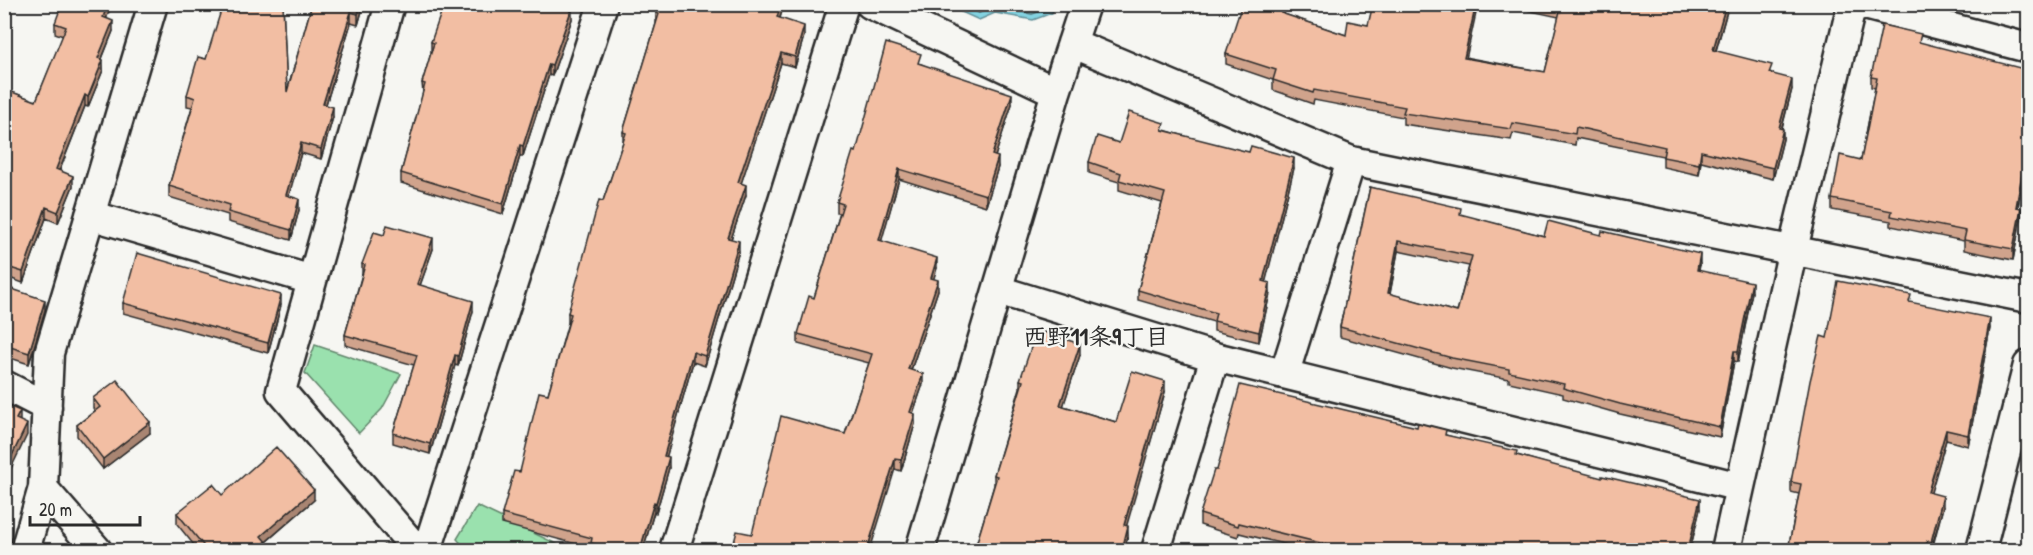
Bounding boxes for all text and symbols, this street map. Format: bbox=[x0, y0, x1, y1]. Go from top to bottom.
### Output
district label: 西野11条9丁目 bbox=[1023, 320, 1169, 352]
scale bar bbox=[30, 489, 140, 527]
text: 20 m bbox=[39, 497, 72, 522]

